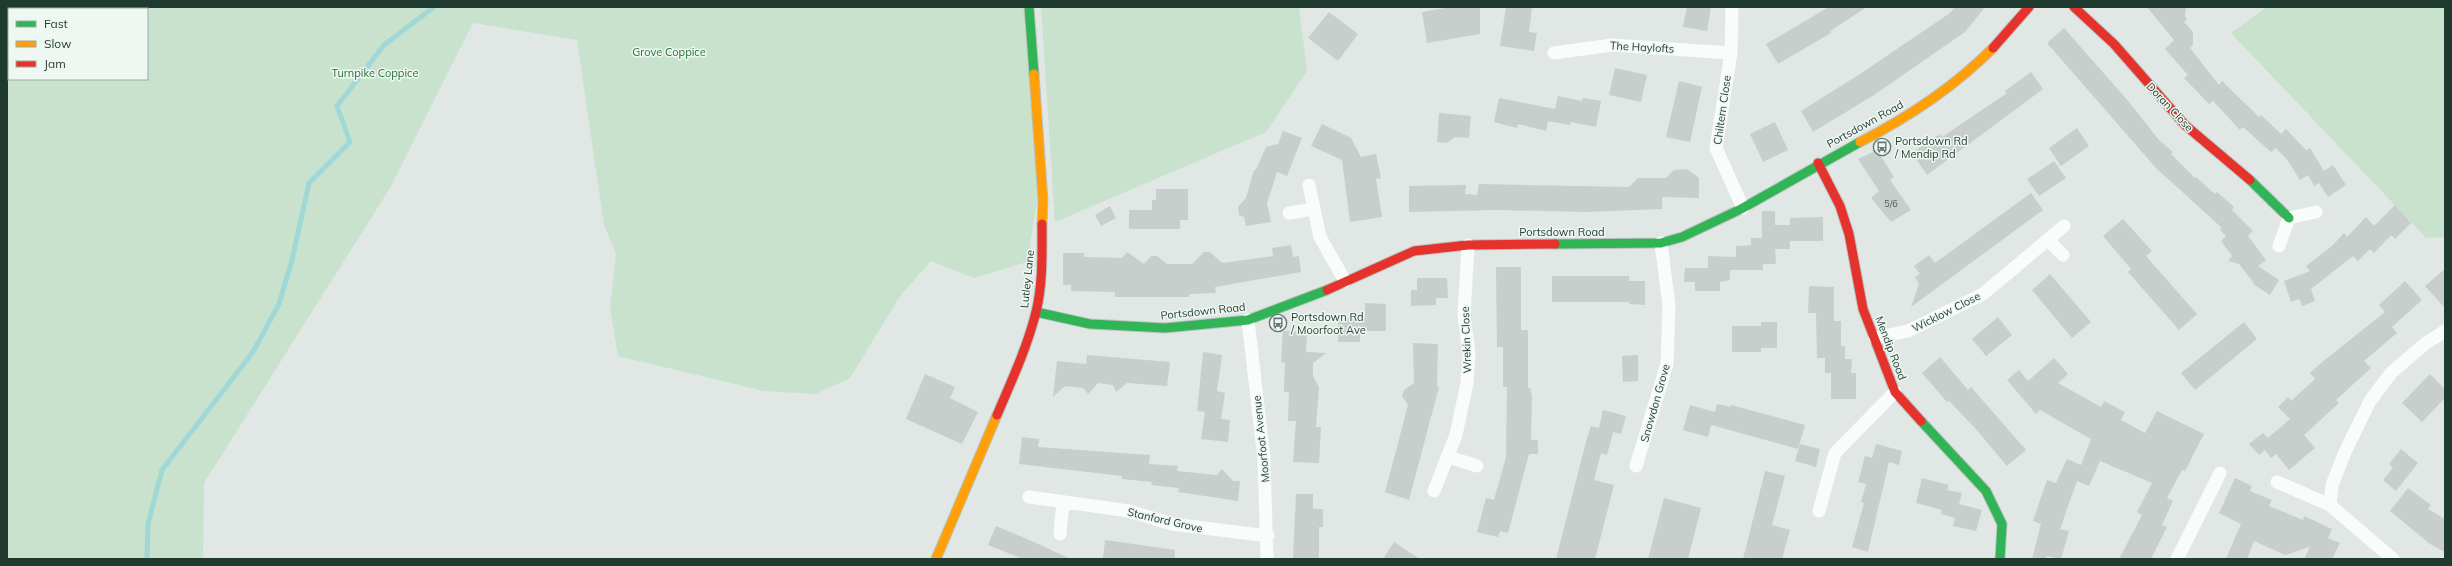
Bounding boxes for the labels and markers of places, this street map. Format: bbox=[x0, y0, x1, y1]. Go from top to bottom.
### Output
place label: Portsdown Rd / Mendip Rd bbox=[1894, 134, 1968, 161]
bus stop icon: Portsdown Rd / Mendip Rd bbox=[1872, 137, 1892, 157]
place label: Portsdown Rd / Moorfoot Ave bbox=[1290, 310, 1366, 337]
bus stop icon: Portsdown Rd / Moorfoot Ave bbox=[1268, 313, 1288, 333]

